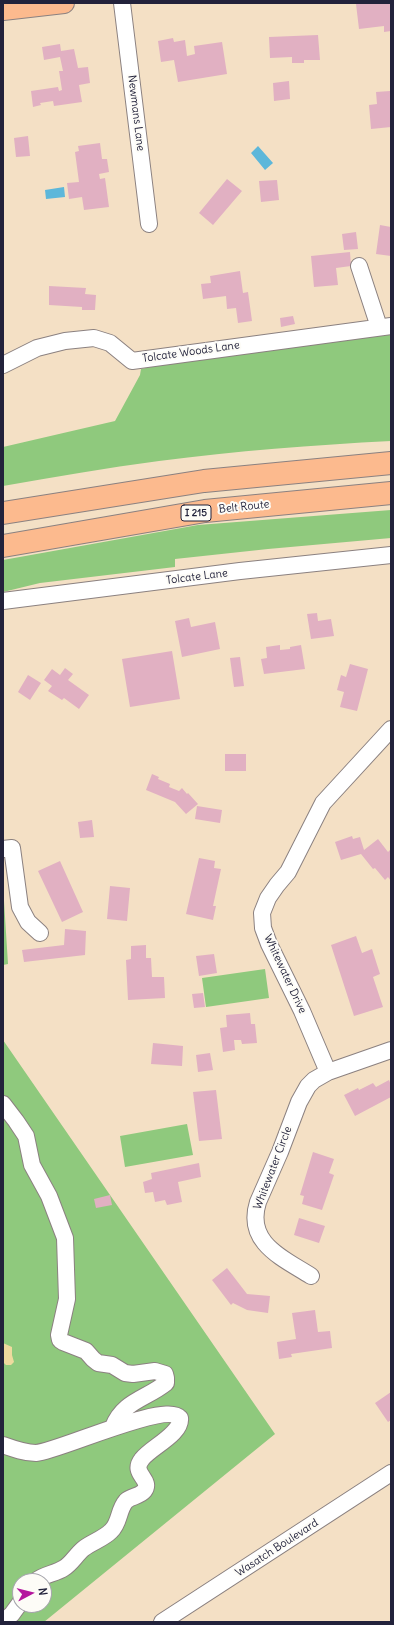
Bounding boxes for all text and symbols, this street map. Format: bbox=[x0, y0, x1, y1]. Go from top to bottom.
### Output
street label: Newmans Lane bbox=[125, 74, 147, 152]
street label: Tolcate Woods Lane bbox=[141, 339, 241, 365]
street label: Belt Route bbox=[218, 498, 270, 516]
road number: I 215 bbox=[181, 505, 211, 521]
street label: Tolcate Lane bbox=[165, 567, 229, 587]
street label: Whitewater Drive bbox=[261, 932, 309, 1016]
street label: Whitewater Circle bbox=[251, 1125, 295, 1211]
street label: Wasatch Boulevard bbox=[233, 1516, 321, 1580]
north arrow bbox=[12, 1573, 52, 1613]
text: N bbox=[36, 1587, 50, 1596]

